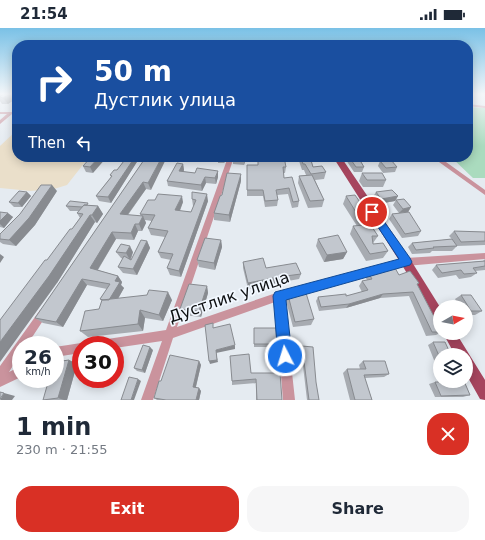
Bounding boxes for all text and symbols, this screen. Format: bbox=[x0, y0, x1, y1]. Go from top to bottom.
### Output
text: 21:54 bbox=[20, 5, 68, 23]
text: 50 m bbox=[94, 55, 172, 88]
icon: right bbox=[28, 56, 80, 108]
text: Дустлик улица bbox=[94, 89, 236, 110]
icon: left bbox=[73, 132, 95, 154]
text: Then bbox=[28, 134, 65, 152]
pin bbox=[355, 195, 389, 229]
icon: arrive bbox=[361, 201, 383, 223]
street label: Дустлик улица bbox=[166, 267, 292, 327]
north arrow bbox=[433, 300, 473, 340]
map controls bbox=[433, 300, 473, 388]
position arrow bbox=[264, 335, 306, 377]
speed limit sign: 30 bbox=[72, 336, 124, 388]
text: 26 bbox=[24, 345, 52, 369]
button: layers bbox=[433, 348, 473, 388]
text: km/h bbox=[25, 366, 51, 377]
text: 1 min bbox=[16, 413, 91, 441]
button: close bbox=[427, 413, 469, 455]
text: 230 m · 21:55 bbox=[16, 442, 107, 457]
button: Exit bbox=[16, 486, 239, 532]
button: Share bbox=[247, 486, 469, 532]

